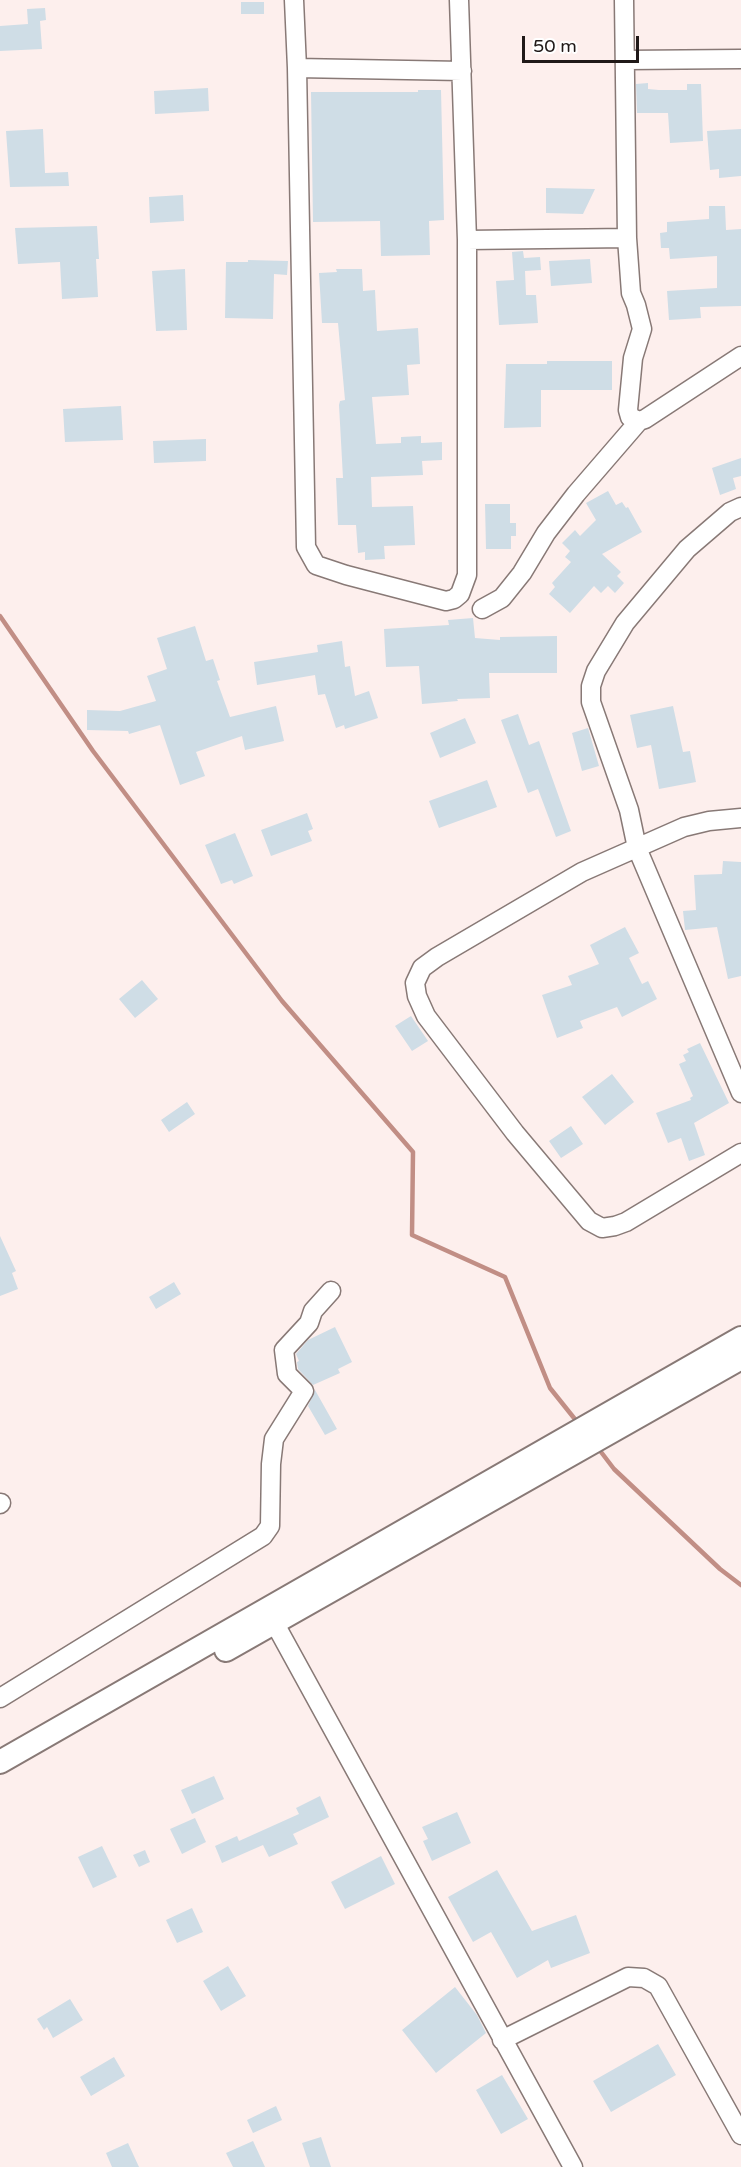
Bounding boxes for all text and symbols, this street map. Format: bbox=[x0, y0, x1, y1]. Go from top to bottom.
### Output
scale bar bbox=[525, 24, 642, 62]
text: 50 m bbox=[533, 35, 577, 57]

